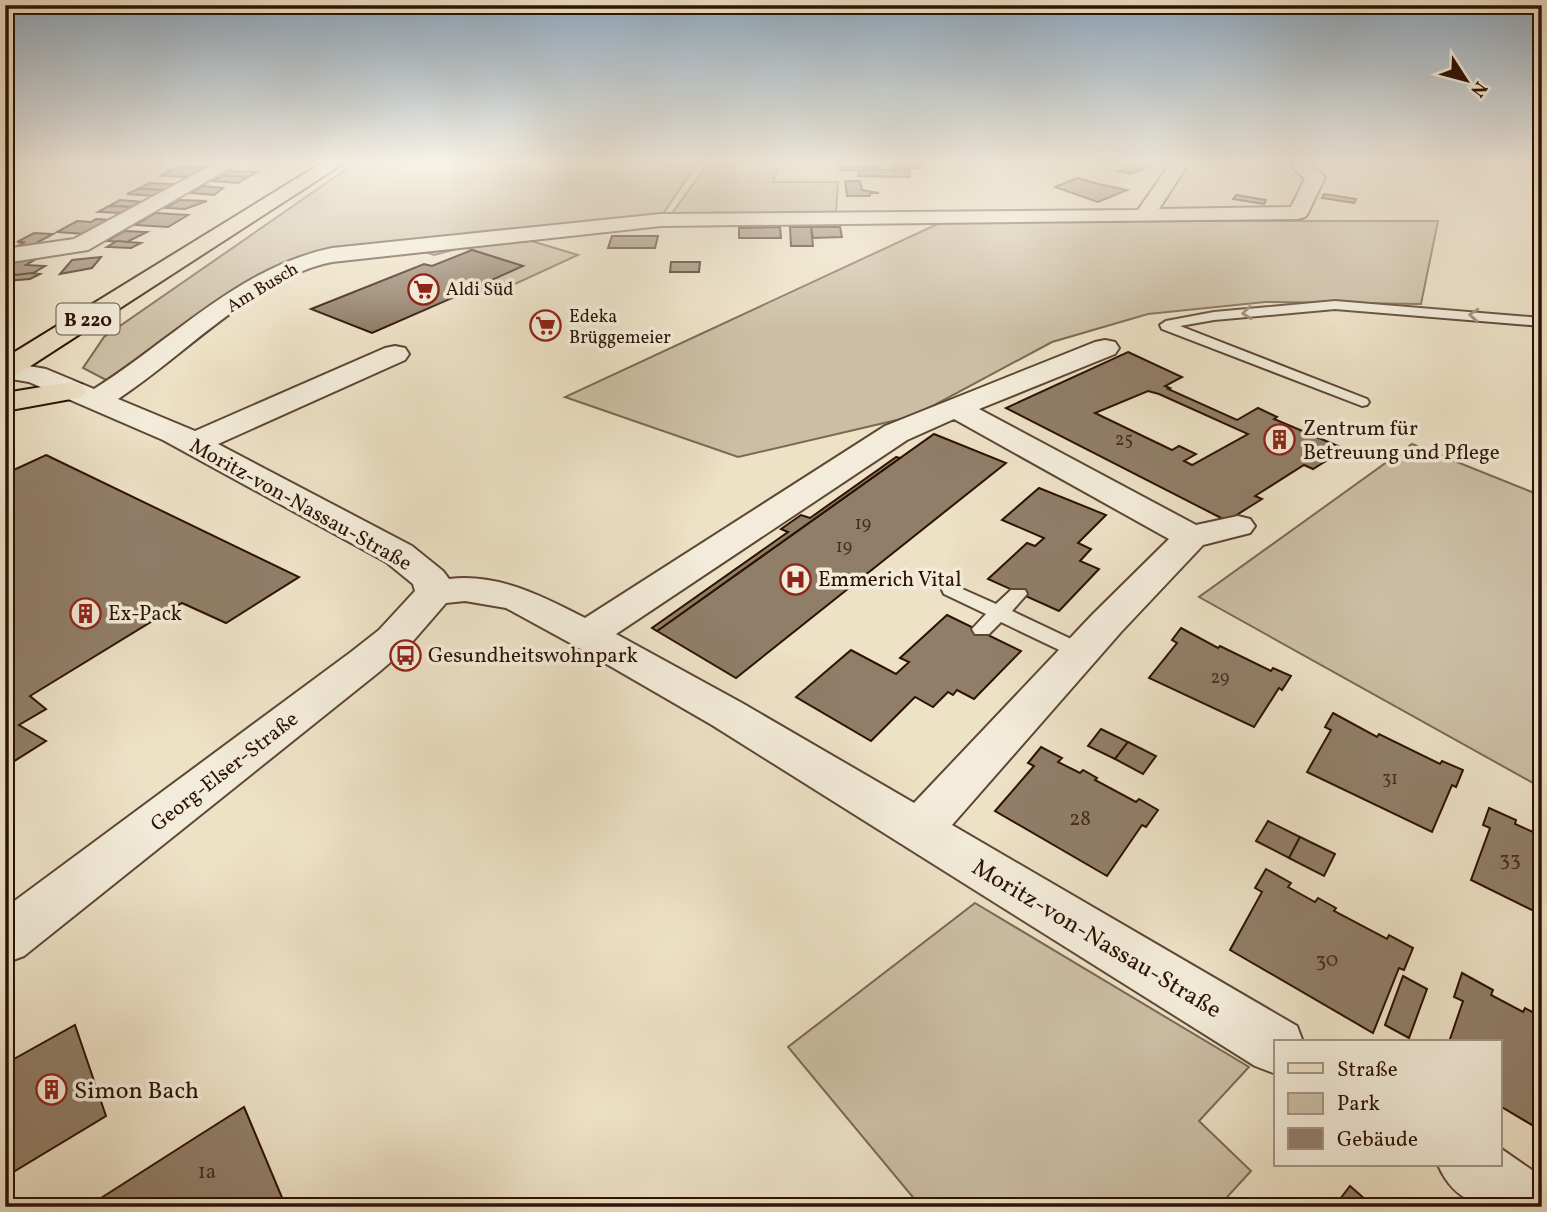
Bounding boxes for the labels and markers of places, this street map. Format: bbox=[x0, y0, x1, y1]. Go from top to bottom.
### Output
supermarket icon: Aldi Süd bbox=[406, 272, 440, 306]
place label: Aldi Süd bbox=[446, 278, 513, 303]
place label: Edeka Brüggemeier bbox=[569, 305, 671, 351]
supermarket icon: Edeka Brüggemeier bbox=[529, 309, 563, 343]
place label: Zentrum für Betreuung und Pflege bbox=[1303, 415, 1500, 468]
building icon: Zentrum für Betreuung und Pflege bbox=[1263, 423, 1297, 457]
hospital icon: Emmerich Vital bbox=[778, 562, 812, 596]
place label: Emmerich Vital bbox=[818, 566, 962, 595]
building icon: Ex-Pack bbox=[68, 596, 102, 630]
place label: Ex-Pack bbox=[108, 600, 183, 629]
bus stop icon: Gesundheitswohnpark bbox=[388, 638, 422, 672]
place label: Gesundheitswohnpark bbox=[428, 642, 639, 671]
building icon: Simon Bach bbox=[34, 1073, 68, 1107]
place label: Simon Bach bbox=[74, 1075, 199, 1109]

